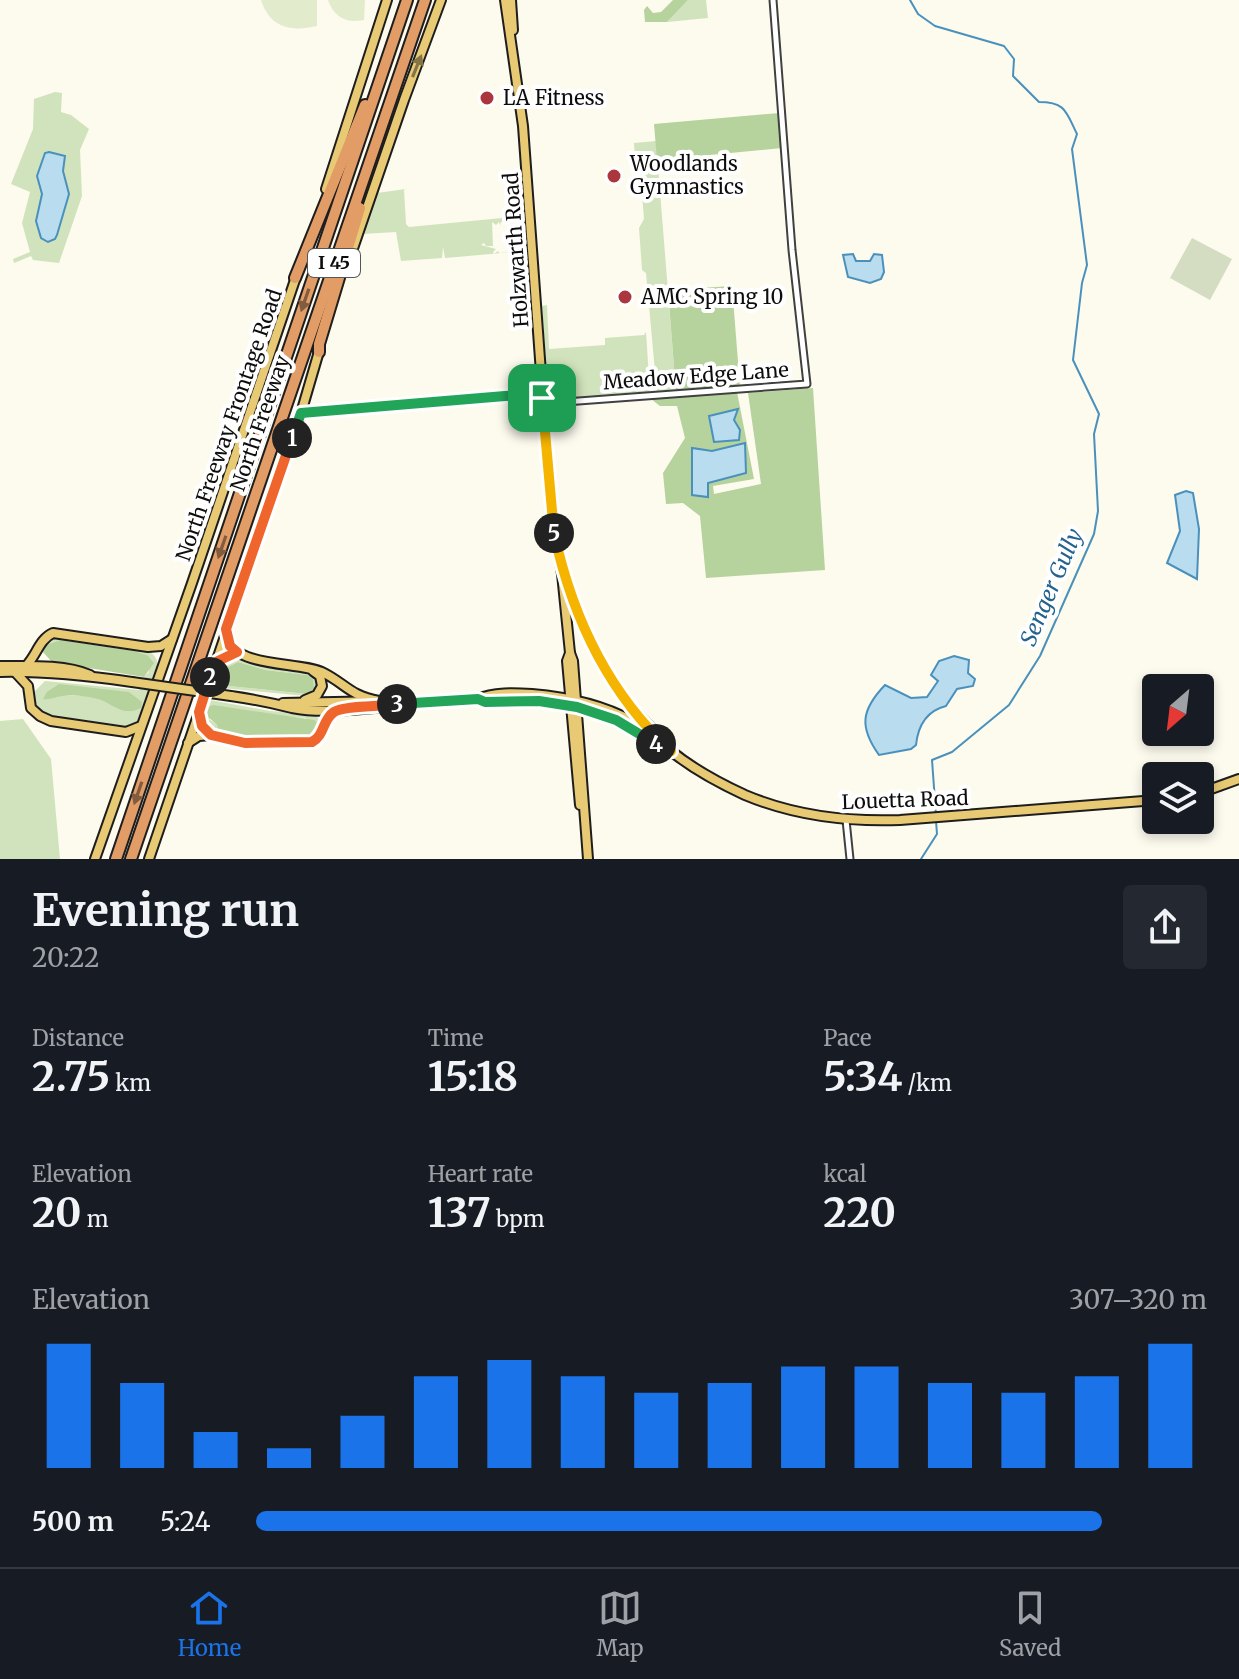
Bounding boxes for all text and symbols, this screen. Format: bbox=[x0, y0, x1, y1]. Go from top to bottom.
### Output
one-way arrow bbox=[411, 54, 424, 78]
place label: LA Fitness bbox=[503, 85, 604, 110]
marker: LA Fitness bbox=[478, 89, 496, 107]
place label: Woodlands Gymnastics bbox=[629, 151, 744, 199]
marker: Woodlands Gymnastics bbox=[605, 167, 623, 185]
street label: Holzwarth Road bbox=[498, 172, 533, 328]
road number: I 45 bbox=[308, 249, 360, 277]
place label: AMC Spring 10 bbox=[640, 284, 783, 309]
street label: North Freeway Frontage Road bbox=[170, 286, 287, 564]
marker: AMC Spring 10 bbox=[616, 288, 634, 306]
one-way arrow bbox=[298, 289, 311, 313]
street label: North Freeway bbox=[225, 351, 295, 494]
street label: Meadow Edge Lane bbox=[602, 357, 789, 394]
pin bbox=[508, 364, 576, 432]
icon: arrive bbox=[520, 376, 564, 420]
pin: 1 bbox=[272, 418, 312, 458]
text: 1 bbox=[287, 424, 297, 452]
pin: 5 bbox=[534, 513, 574, 553]
text: 5 bbox=[548, 519, 560, 547]
water label: Senger Gully bbox=[1014, 524, 1088, 650]
one-way arrow bbox=[215, 535, 227, 559]
pin: 2 bbox=[190, 657, 230, 697]
text: 2 bbox=[204, 663, 216, 691]
north arrow bbox=[1142, 674, 1214, 746]
map controls bbox=[1142, 674, 1214, 834]
pin: 3 bbox=[377, 684, 417, 724]
text: 3 bbox=[391, 690, 403, 718]
pin: 4 bbox=[636, 724, 676, 764]
text: 4 bbox=[649, 730, 663, 758]
button: layers bbox=[1142, 762, 1214, 834]
one-way arrow bbox=[132, 781, 144, 805]
street label: Louetta Road bbox=[841, 785, 969, 814]
text: Evening run bbox=[32, 883, 299, 938]
button: share bbox=[1123, 885, 1207, 969]
text: 20:22 bbox=[32, 941, 100, 974]
text: Distance bbox=[32, 1024, 124, 1052]
text: Time bbox=[428, 1024, 483, 1052]
text: Pace bbox=[823, 1024, 871, 1052]
text: 2.75 bbox=[32, 1052, 110, 1102]
text: 15:18 bbox=[428, 1052, 518, 1102]
text: 5:34 bbox=[823, 1052, 902, 1102]
text: km bbox=[110, 1069, 151, 1097]
text: /km bbox=[902, 1069, 952, 1097]
text: Elevation bbox=[32, 1160, 132, 1188]
text: Heart rate bbox=[428, 1160, 533, 1188]
text: kcal bbox=[823, 1160, 867, 1188]
text: 20 bbox=[32, 1188, 81, 1238]
text: 137 bbox=[428, 1188, 491, 1238]
text: 220 bbox=[823, 1188, 896, 1238]
text: m bbox=[81, 1205, 109, 1233]
text: bpm bbox=[491, 1205, 545, 1233]
text: Elevation bbox=[32, 1283, 150, 1316]
text: 307–320 m bbox=[1069, 1283, 1207, 1316]
text: 500 m bbox=[32, 1505, 114, 1538]
text: 5:24 bbox=[160, 1505, 211, 1538]
tab: Home bbox=[178, 1586, 241, 1662]
tab: Map bbox=[597, 1586, 643, 1662]
tab: Saved bbox=[999, 1586, 1061, 1662]

